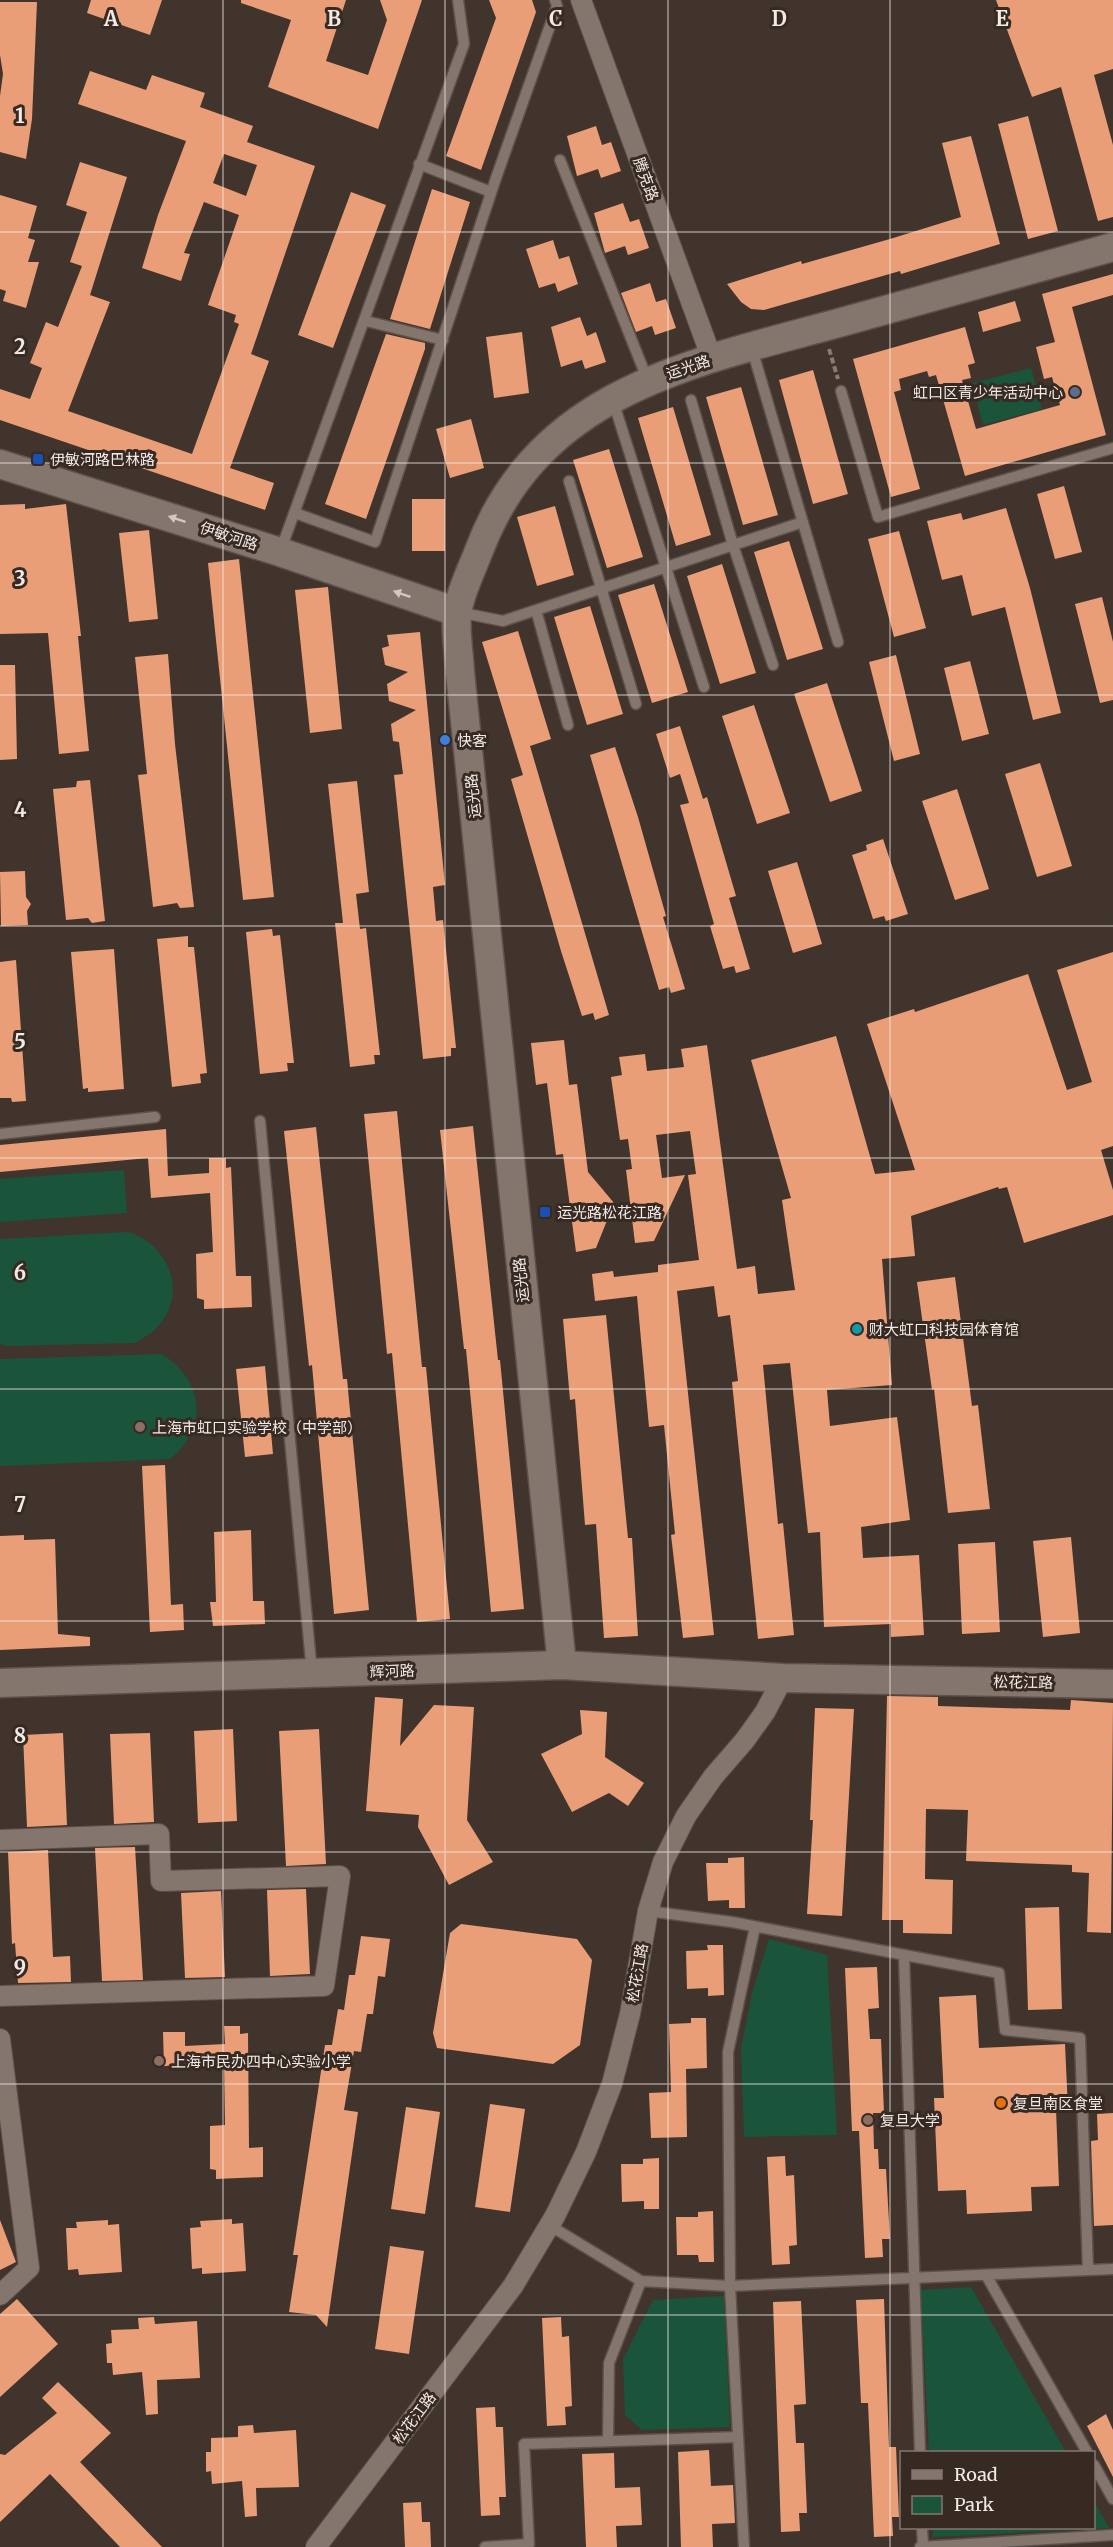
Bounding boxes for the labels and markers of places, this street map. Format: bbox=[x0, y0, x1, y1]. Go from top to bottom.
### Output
place label: 虹口区青少年活动中心 bbox=[913, 383, 1063, 402]
marker: 虹口区青少年活动中心 bbox=[1068, 385, 1082, 399]
place label: 伊敏河路巴林路 bbox=[50, 450, 155, 469]
marker: 伊敏河路巴林路 bbox=[31, 452, 45, 466]
place label: 快客 bbox=[457, 731, 487, 750]
marker: 快客 bbox=[438, 733, 452, 747]
place label: 运光路松花江路 bbox=[557, 1203, 662, 1222]
marker: 运光路松花江路 bbox=[538, 1205, 552, 1219]
place label: 财大虹口科技园体育馆 bbox=[869, 1320, 1019, 1339]
marker: 财大虹口科技园体育馆 bbox=[850, 1322, 864, 1336]
place label: 上海市虹口实验学校（中学部） bbox=[152, 1418, 362, 1437]
marker: 上海市虹口实验学校（中学部） bbox=[133, 1420, 147, 1434]
place label: 上海市民办四中心实验小学 bbox=[171, 2052, 351, 2071]
marker: 上海市民办四中心实验小学 bbox=[152, 2054, 166, 2068]
place label: 复旦南区食堂 bbox=[1013, 2094, 1103, 2113]
marker: 复旦南区食堂 bbox=[994, 2096, 1008, 2110]
place label: 复旦大学 bbox=[880, 2111, 940, 2130]
marker: 复旦大学 bbox=[861, 2113, 875, 2127]

